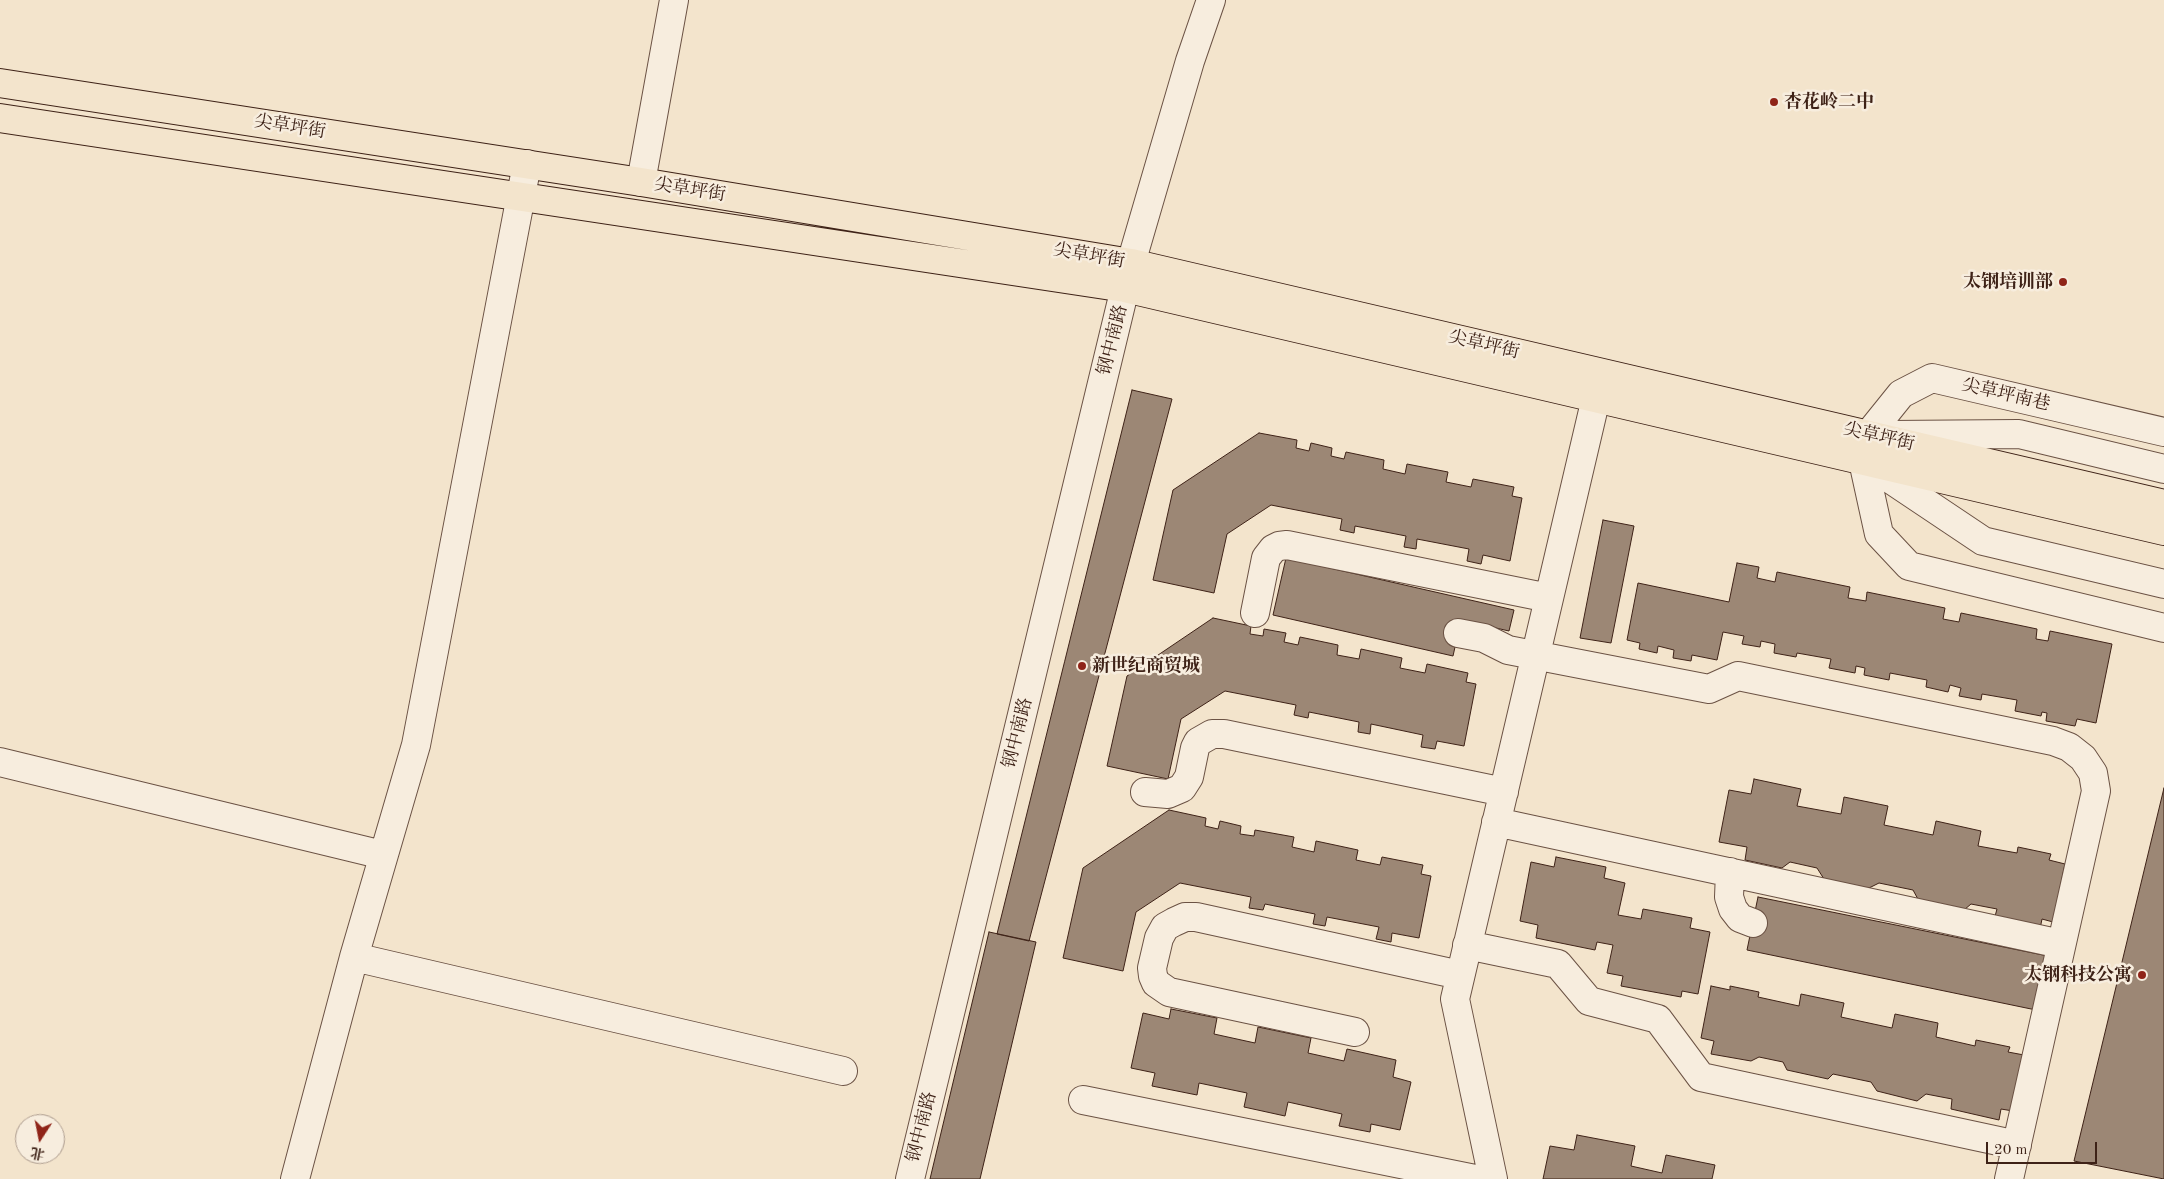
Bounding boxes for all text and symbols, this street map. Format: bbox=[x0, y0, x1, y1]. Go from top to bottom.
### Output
place label: 杏花岭二中 bbox=[1784, 91, 1874, 113]
marker: 杏花岭二中 bbox=[1768, 96, 1780, 108]
street label: 尖草坪街 bbox=[253, 111, 327, 143]
street label: 尖草坪街 bbox=[653, 174, 727, 206]
street label: 尖草坪街 bbox=[1052, 239, 1126, 273]
place label: 太钢培训部 bbox=[1963, 271, 2053, 293]
marker: 太钢培训部 bbox=[2057, 276, 2069, 288]
street label: 钢中南路 bbox=[1094, 302, 1132, 378]
street label: 尖草坪街 bbox=[1446, 326, 1522, 364]
street label: 尖草坪南巷 bbox=[1960, 374, 2052, 416]
street label: 尖草坪街 bbox=[1841, 418, 1917, 456]
place label: 新世纪商贸城 bbox=[1092, 655, 1200, 677]
marker: 新世纪商贸城 bbox=[1076, 660, 1088, 672]
street label: 钢中南路 bbox=[999, 695, 1037, 771]
place label: 太钢科技公寓 bbox=[2024, 964, 2132, 986]
marker: 太钢科技公寓 bbox=[2136, 969, 2148, 981]
street label: 钢中南路 bbox=[903, 1089, 941, 1165]
north arrow bbox=[15, 1114, 65, 1164]
scale bar bbox=[1989, 1132, 2100, 1164]
text: 20 m bbox=[1994, 1143, 2028, 1158]
text: 北 bbox=[29, 1145, 46, 1161]

